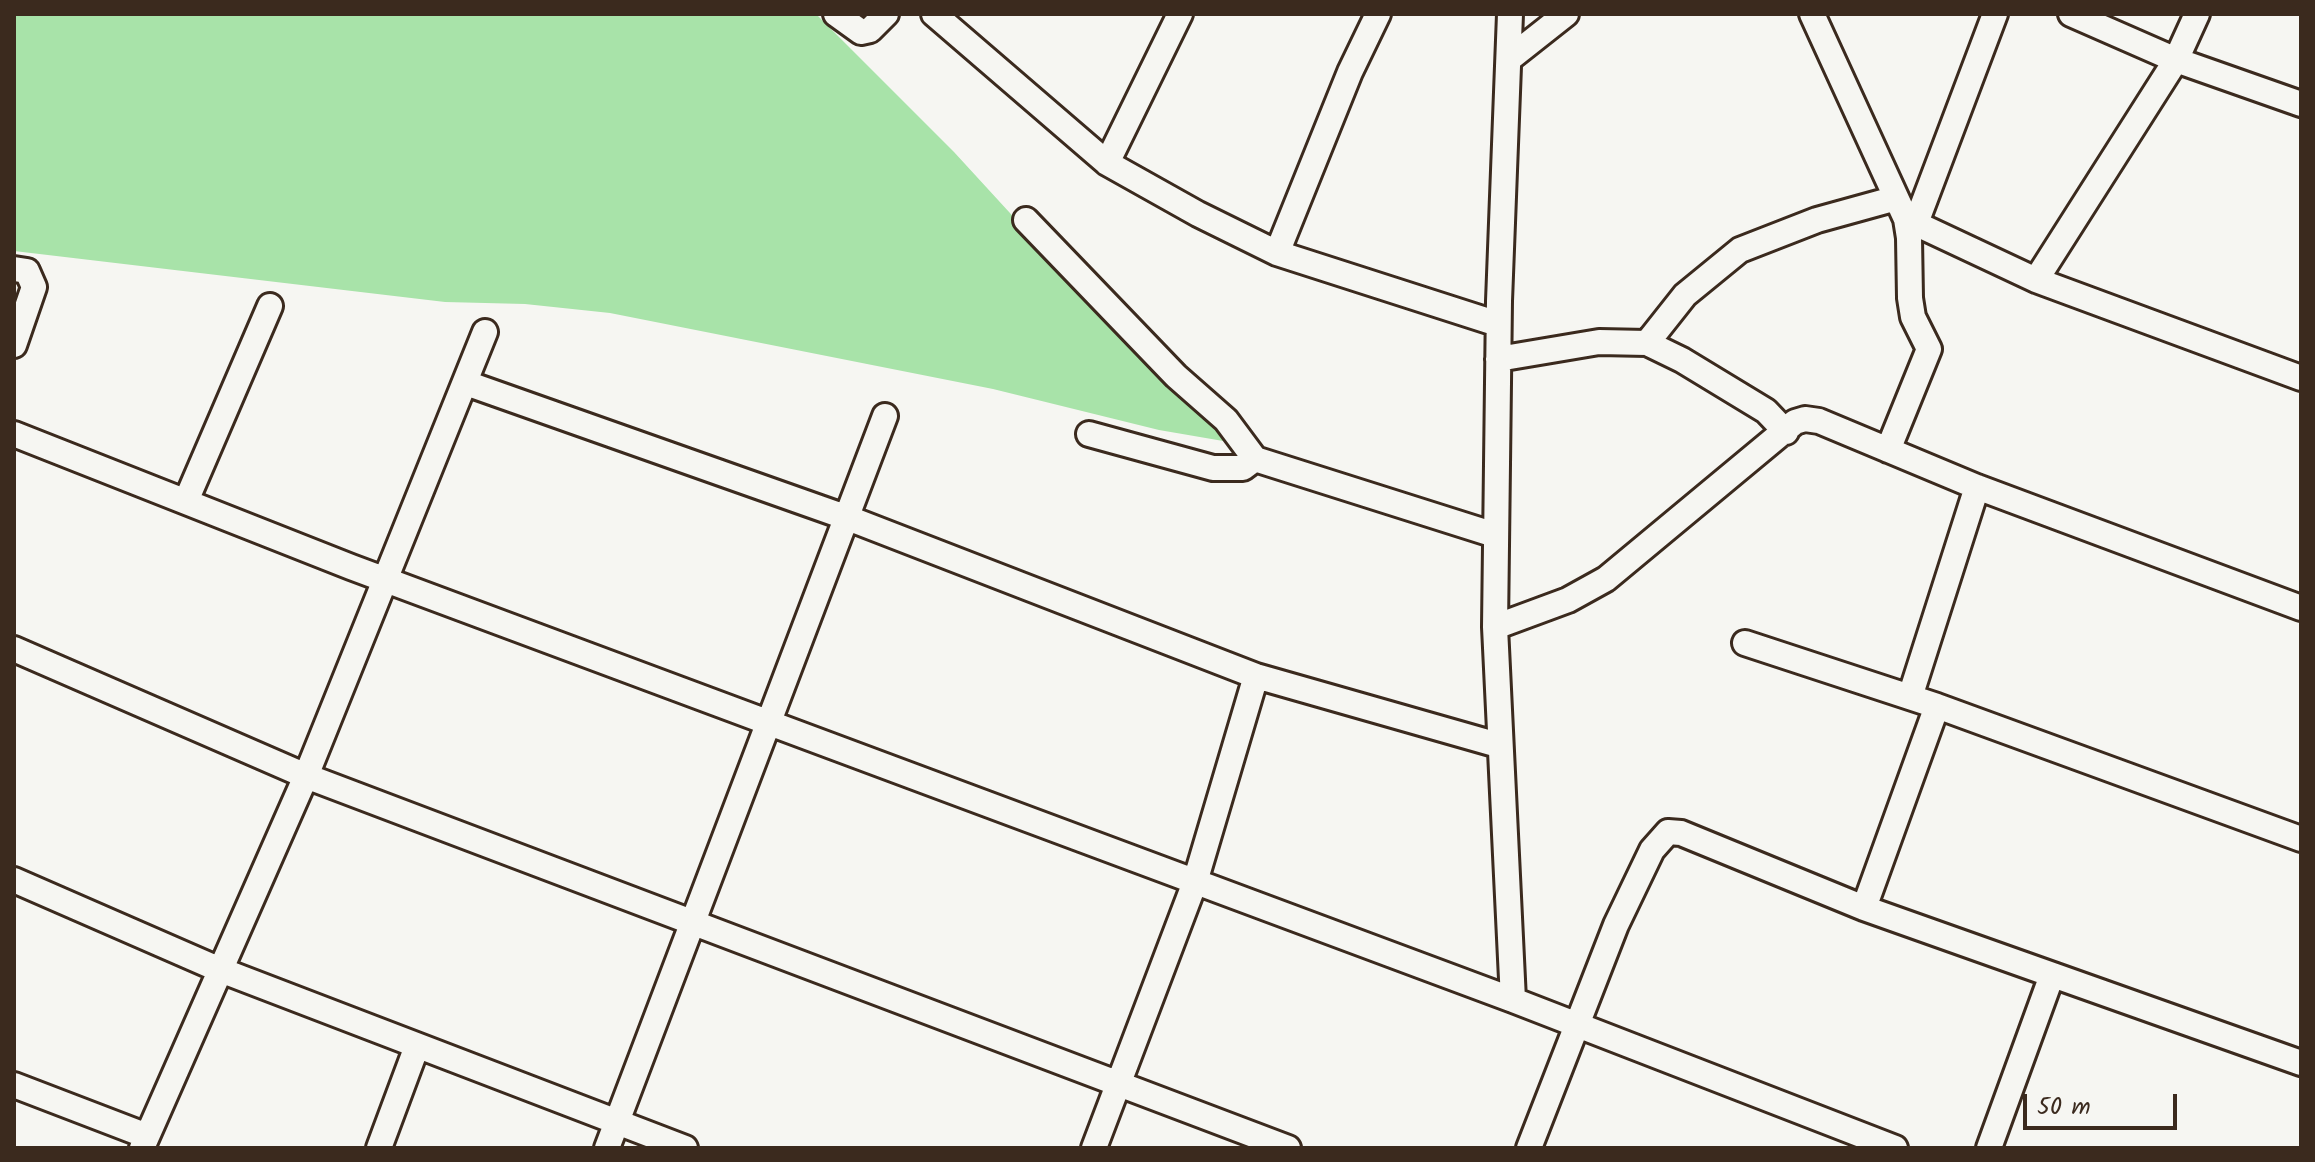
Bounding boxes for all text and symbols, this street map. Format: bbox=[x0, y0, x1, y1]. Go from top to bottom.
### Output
scale bar bbox=[2027, 1078, 2181, 1128]
text: 50 m bbox=[2037, 1088, 2091, 1127]

